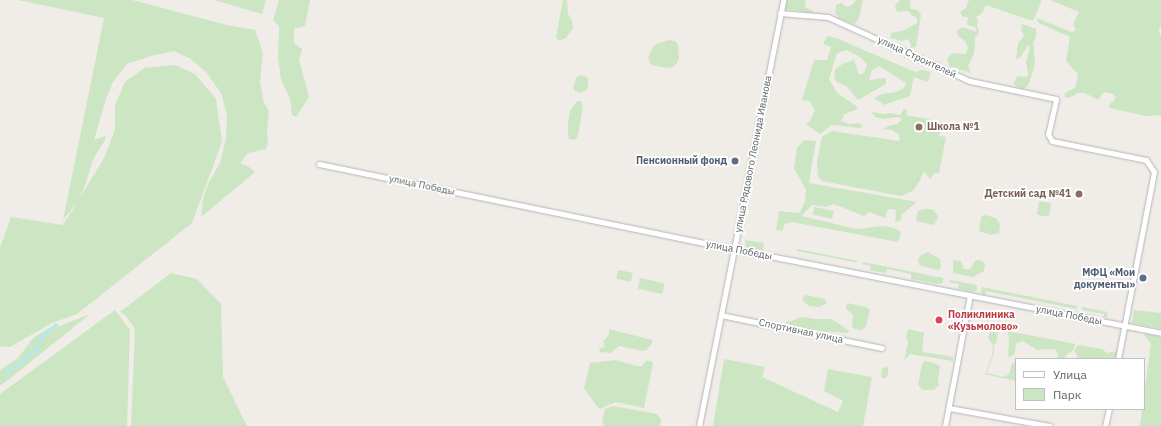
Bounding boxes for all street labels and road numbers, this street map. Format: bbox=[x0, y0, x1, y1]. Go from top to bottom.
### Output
street label: улица Строителей bbox=[876, 34, 958, 80]
street label: улица Рядового Леонида Иванова bbox=[732, 74, 774, 234]
street label: улица Победы bbox=[388, 172, 456, 198]
street label: улица Победы bbox=[705, 238, 773, 262]
street label: улица Победы bbox=[1035, 303, 1103, 327]
street label: Спортивная улица bbox=[758, 316, 844, 346]

